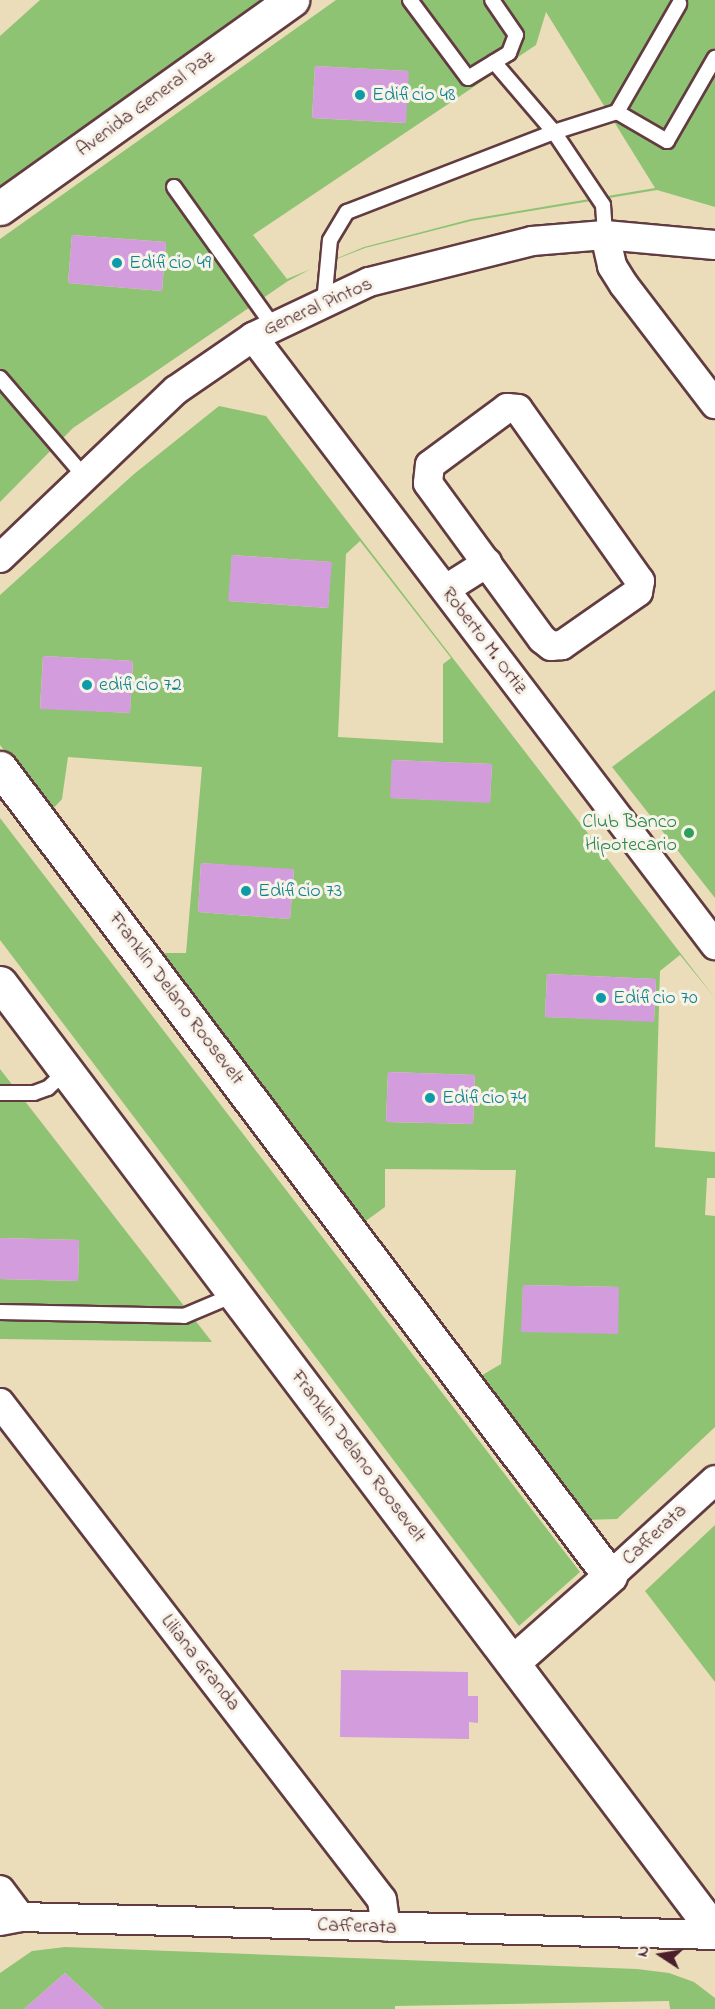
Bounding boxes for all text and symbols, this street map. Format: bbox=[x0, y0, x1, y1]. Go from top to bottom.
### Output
street label: Avenida General Paz bbox=[72, 46, 220, 162]
place label: Edificio 48 bbox=[372, 83, 455, 107]
marker: Edificio 48 bbox=[353, 88, 367, 102]
place label: Edificio 49 bbox=[129, 251, 211, 275]
marker: Edificio 49 bbox=[110, 256, 124, 270]
street label: General Pintos bbox=[260, 272, 376, 342]
street label: Roberto M. Ortiz bbox=[436, 583, 532, 699]
place label: edificio 72 bbox=[99, 673, 182, 697]
marker: edificio 72 bbox=[80, 678, 94, 692]
place label: Club Banco Hipotecario bbox=[582, 810, 677, 857]
marker: Club Banco Hipotecario bbox=[682, 826, 696, 840]
place label: Edificio 73 bbox=[258, 879, 342, 903]
marker: Edificio 73 bbox=[239, 884, 253, 898]
street label: Franklin Delano Roosevelt bbox=[103, 908, 249, 1090]
place label: Edificio 70 bbox=[613, 986, 698, 1010]
marker: Edificio 70 bbox=[594, 991, 608, 1005]
place label: Edificio 74 bbox=[442, 1086, 526, 1110]
marker: Edificio 74 bbox=[423, 1091, 437, 1105]
street label: Franklin Delano Roosevelt bbox=[285, 1366, 431, 1548]
street label: Cafferata bbox=[618, 1499, 692, 1571]
street label: Liliana Granda bbox=[155, 1610, 245, 1716]
street label: Cafferata bbox=[317, 1914, 397, 1940]
north arrow bbox=[631, 1925, 691, 1985]
text: N bbox=[631, 1943, 656, 1959]

